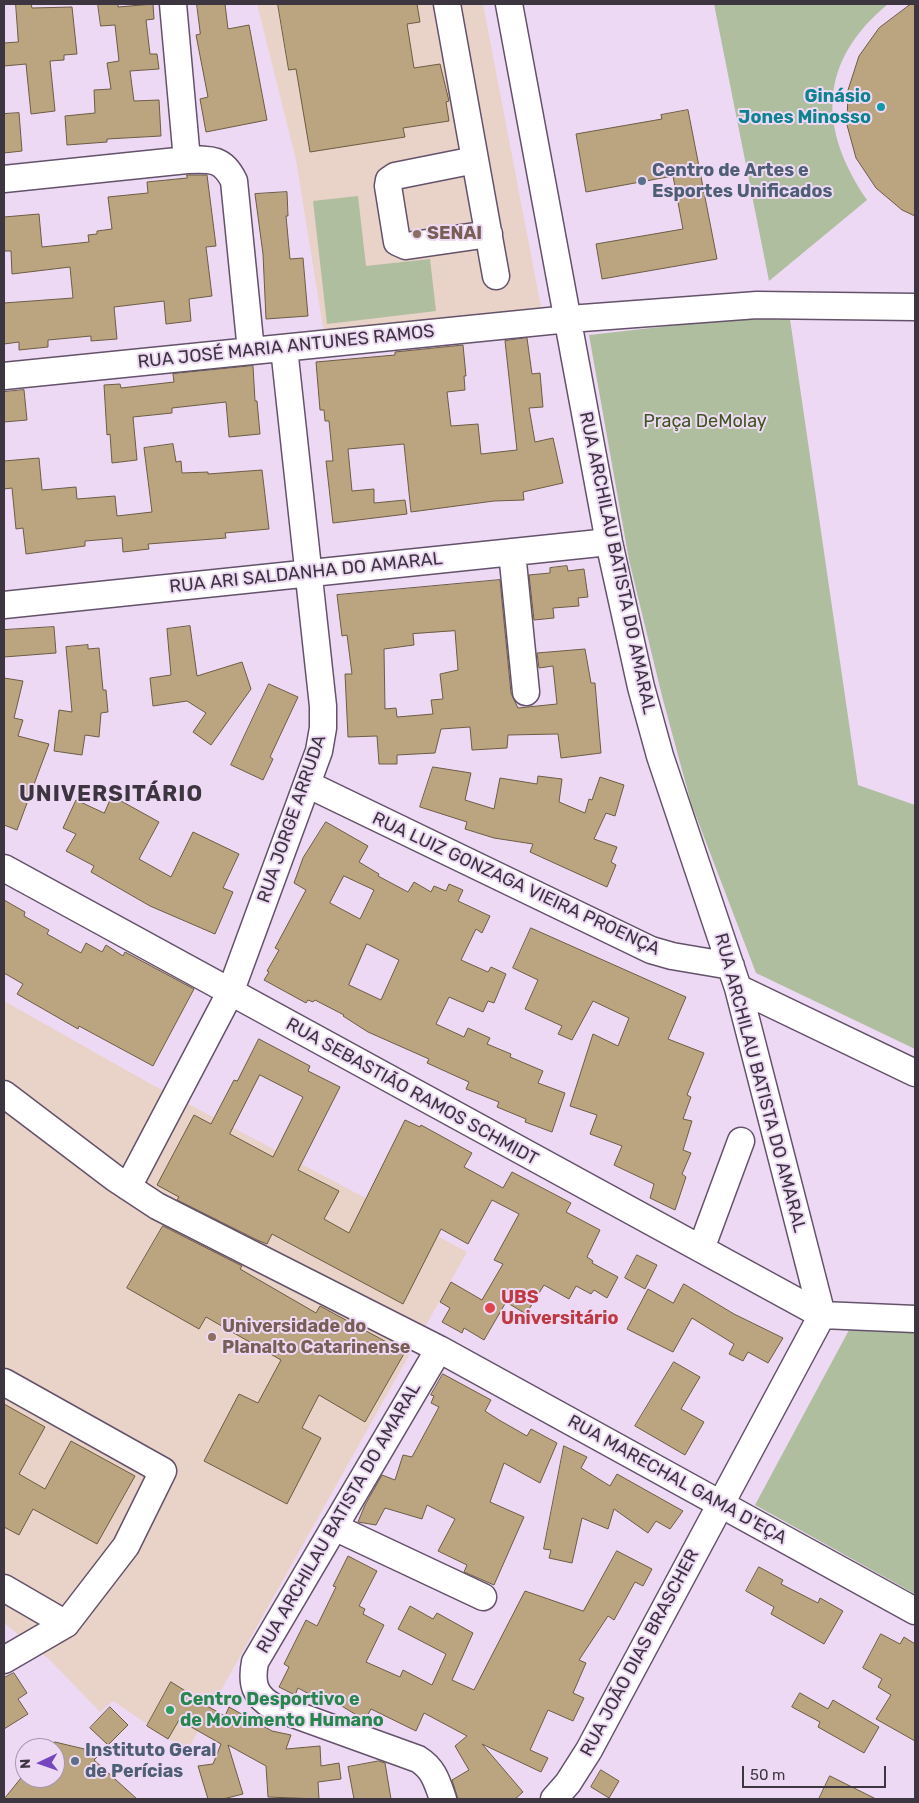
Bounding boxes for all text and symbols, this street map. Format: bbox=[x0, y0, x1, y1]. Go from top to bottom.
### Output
place label: Ginásio Jones Minosso bbox=[738, 86, 871, 128]
marker: Ginásio Jones Minosso bbox=[875, 101, 887, 113]
place label: Centro de Artes e Esportes Unificados bbox=[652, 160, 832, 202]
marker: Centro de Artes e Esportes Unificados bbox=[636, 175, 648, 187]
place label: SENAI bbox=[427, 223, 482, 245]
marker: SENAI bbox=[411, 228, 423, 240]
street label: RUA JOSÉ MARIA ANTUNES RAMOS bbox=[136, 321, 436, 373]
street label: RUA ARCHILAU BATISTA DO AMARAL bbox=[574, 410, 660, 716]
park label: Praça DeMolay bbox=[643, 411, 767, 433]
street label: RUA ARI SALDANHA DO AMARAL bbox=[168, 548, 444, 598]
street label: RUA JORGE ARRUDA bbox=[253, 732, 331, 906]
district label: UNIVERSITÁRIO bbox=[17, 782, 205, 808]
street label: RUA LUIZ GONZAGA VIEIRA PROENÇA bbox=[369, 808, 663, 960]
street label: RUA ARCHILAU BATISTA DO AMARAL bbox=[710, 931, 810, 1235]
street label: RUA SEBASTIÃO RAMOS SCHMIDT bbox=[282, 1013, 542, 1171]
place label: UBS Universitário bbox=[501, 1287, 618, 1330]
marker: UBS Universitário bbox=[483, 1301, 497, 1315]
place label: Universidade do Planalto Catarinense bbox=[222, 1316, 411, 1358]
marker: Universidade do Planalto Catarinense bbox=[206, 1331, 218, 1343]
street label: RUA ARCHILAU BATISTA DO AMARAL bbox=[252, 1379, 426, 1657]
street label: RUA MARECHAL GAMA D'EÇA bbox=[564, 1411, 790, 1549]
street label: RUA JOÃO DIAS BRASCHER bbox=[576, 1546, 704, 1760]
place label: Centro Desportivo e de Movimento Humano bbox=[180, 1689, 384, 1732]
marker: Centro Desportivo e de Movimento Humano bbox=[164, 1704, 176, 1716]
north arrow bbox=[15, 1738, 65, 1788]
place label: Instituto Geral de Perícias bbox=[85, 1740, 216, 1782]
marker: Instituto Geral de Perícias bbox=[69, 1755, 81, 1767]
scale bar bbox=[744, 1756, 888, 1788]
text: N bbox=[17, 1758, 34, 1769]
text: 50 m bbox=[750, 1766, 785, 1784]

